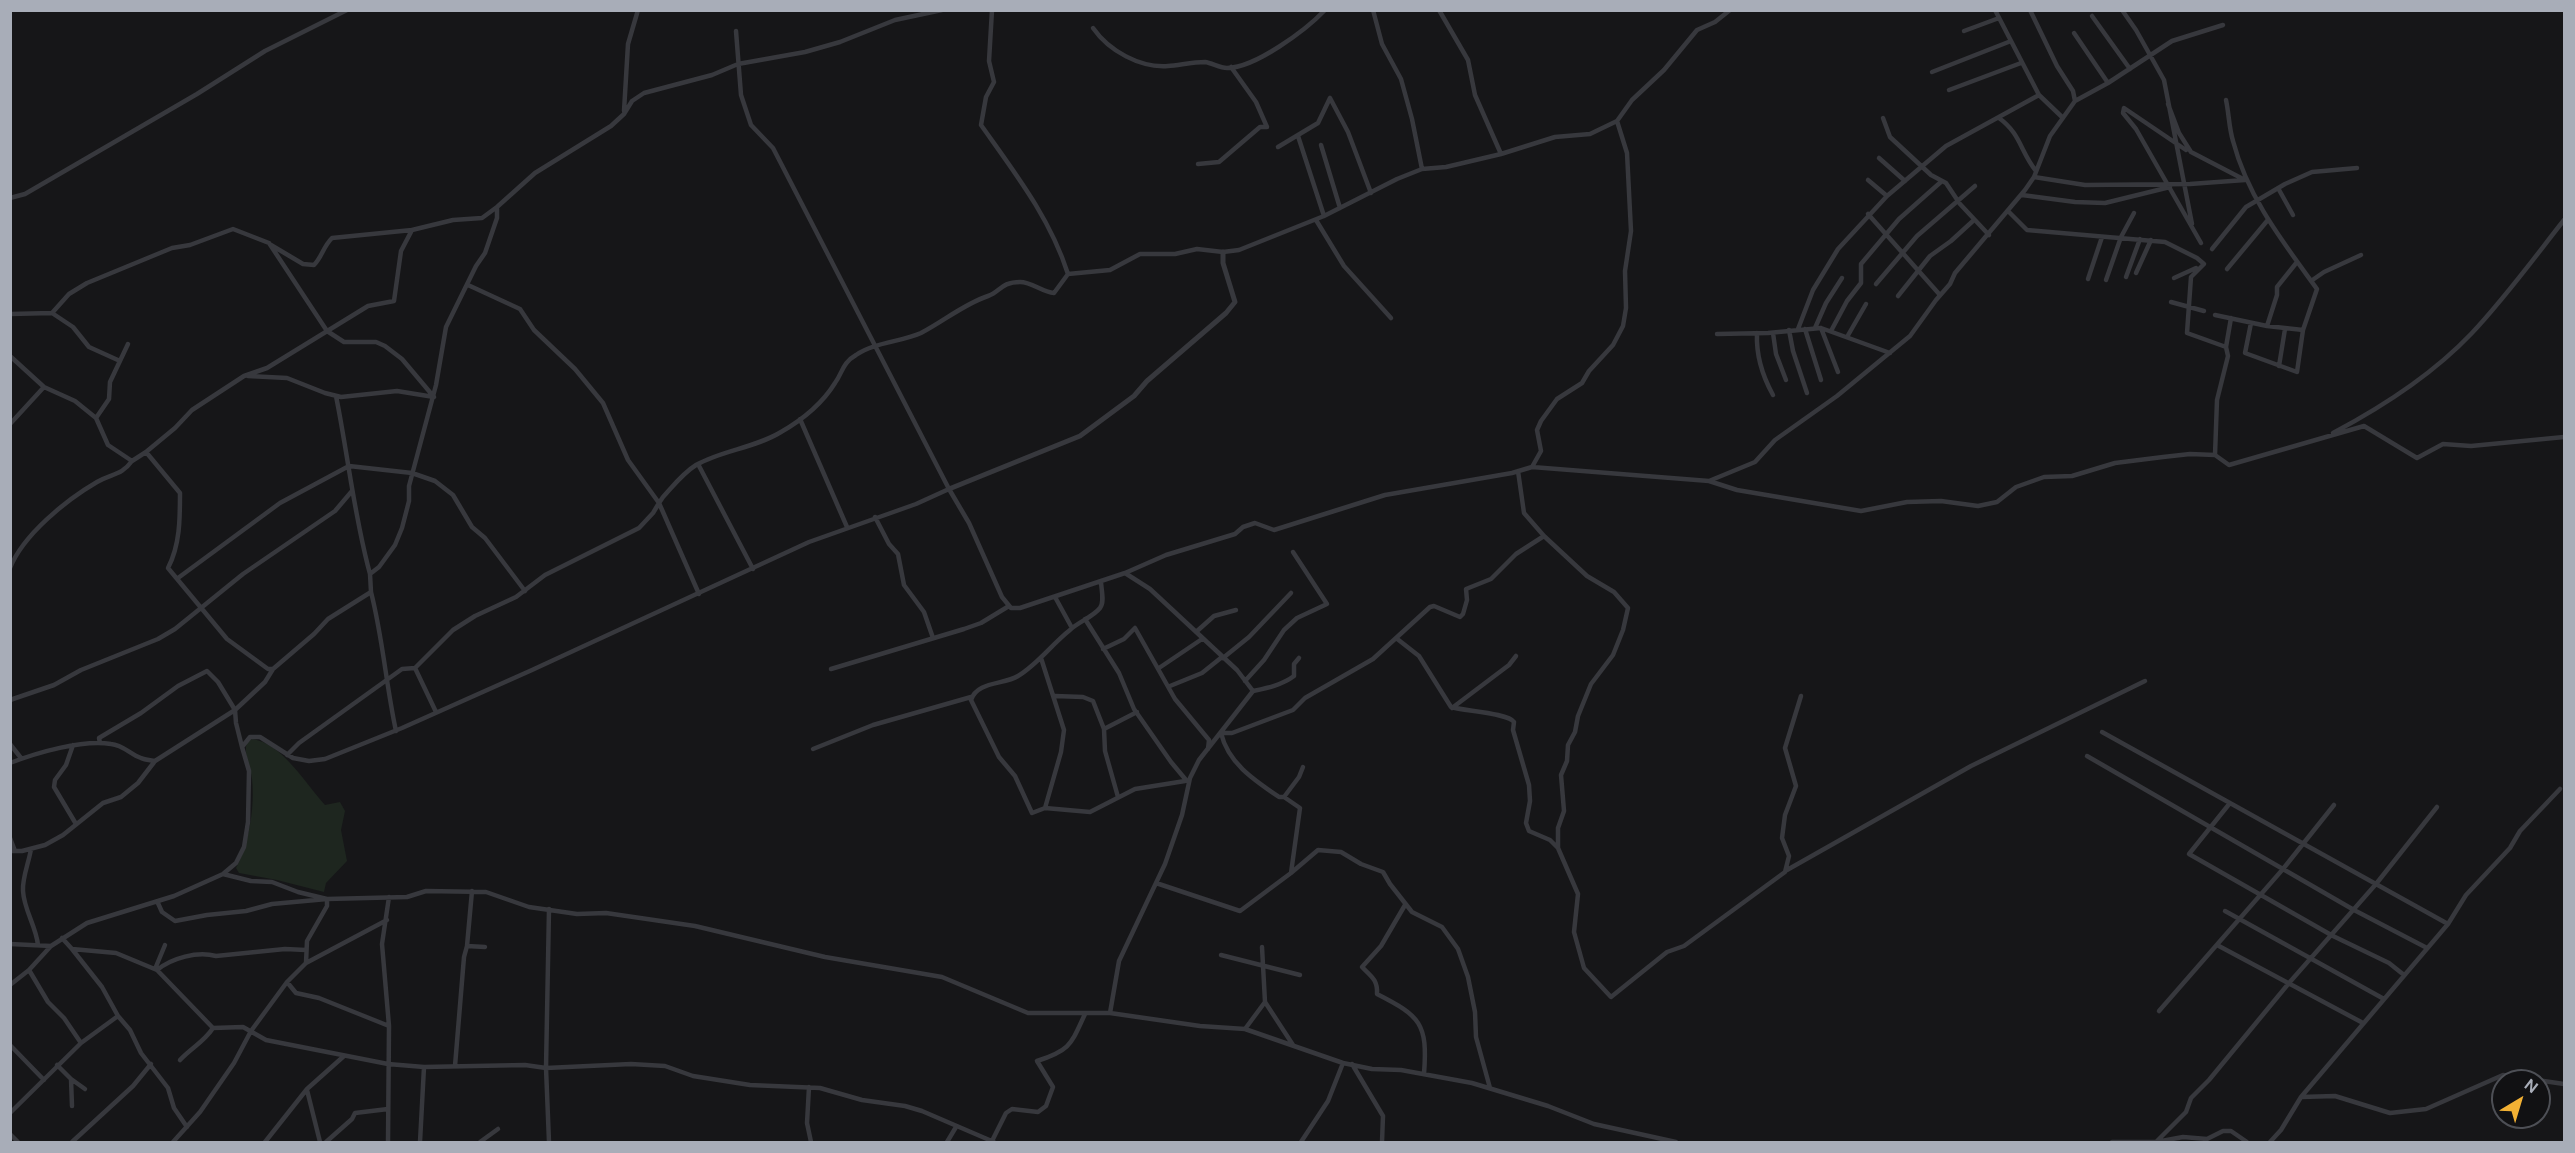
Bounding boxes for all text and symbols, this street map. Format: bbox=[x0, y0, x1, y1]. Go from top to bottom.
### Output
north arrow bbox=[2491, 1069, 2551, 1129]
text: N bbox=[2520, 1074, 2542, 1098]

